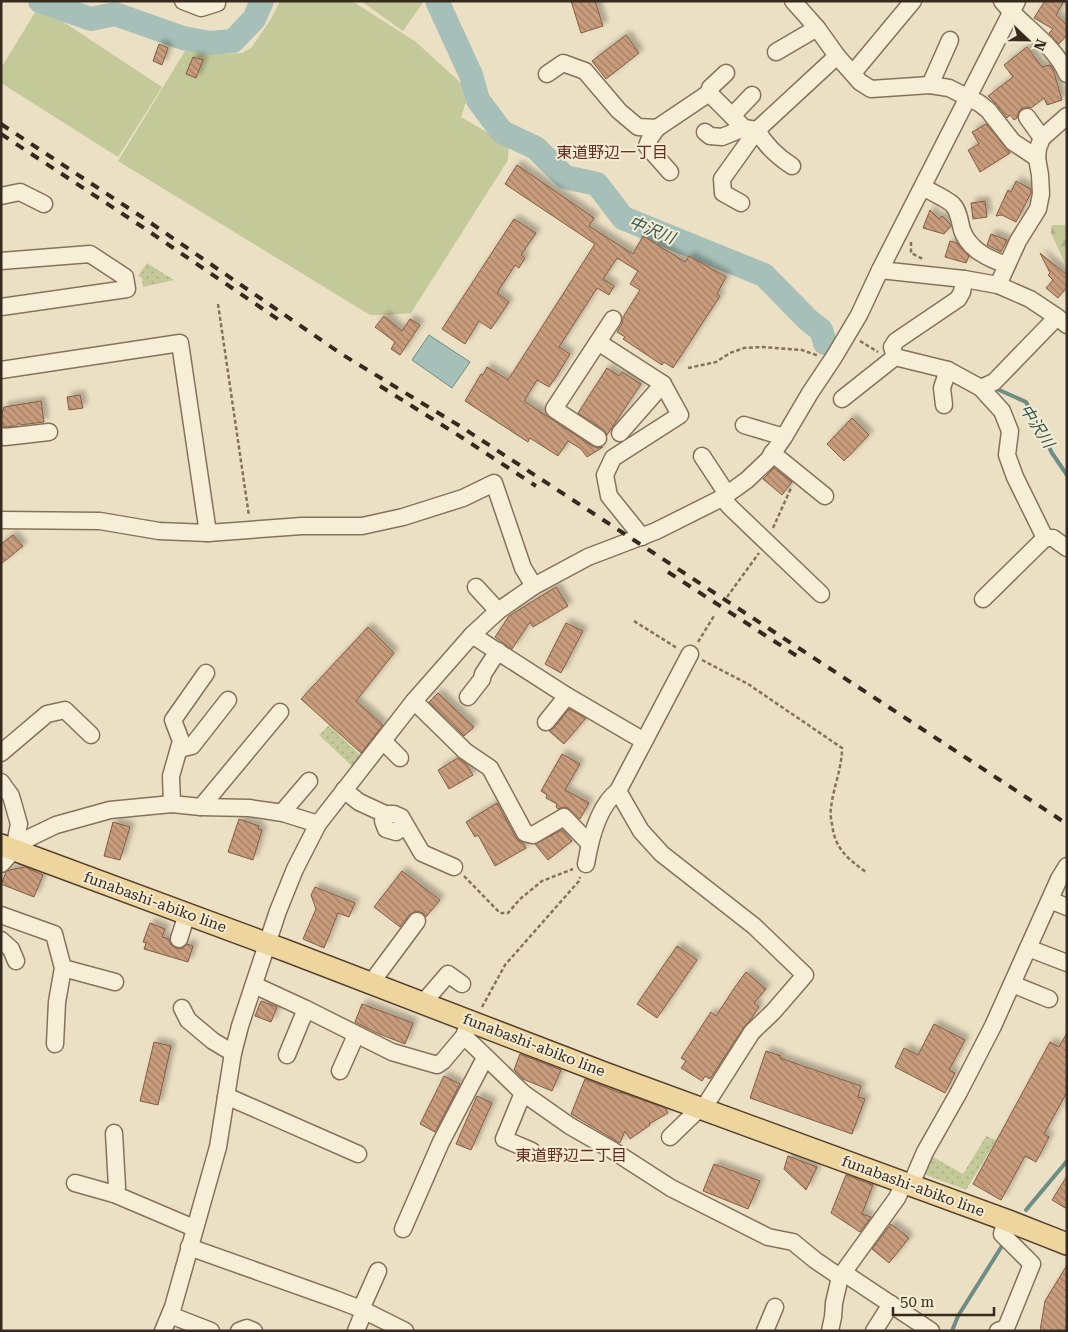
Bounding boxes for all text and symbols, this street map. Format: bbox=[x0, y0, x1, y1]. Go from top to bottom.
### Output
north arrow bbox=[1003, 15, 1053, 65]
text: N bbox=[1031, 37, 1049, 53]
district label: 東道野辺一丁目 bbox=[556, 143, 668, 162]
water label: 中沢川 bbox=[626, 212, 680, 249]
water label: 中沢川 bbox=[1016, 401, 1059, 453]
street label: funabashi-abiko line bbox=[81, 868, 229, 936]
street label: funabashi-abiko line bbox=[460, 1010, 608, 1080]
district label: 東道野辺二丁目 bbox=[515, 1146, 627, 1165]
street label: funabashi-abiko line bbox=[839, 1152, 987, 1220]
scale bar bbox=[893, 1284, 994, 1316]
text: 50 m bbox=[900, 1293, 935, 1311]

